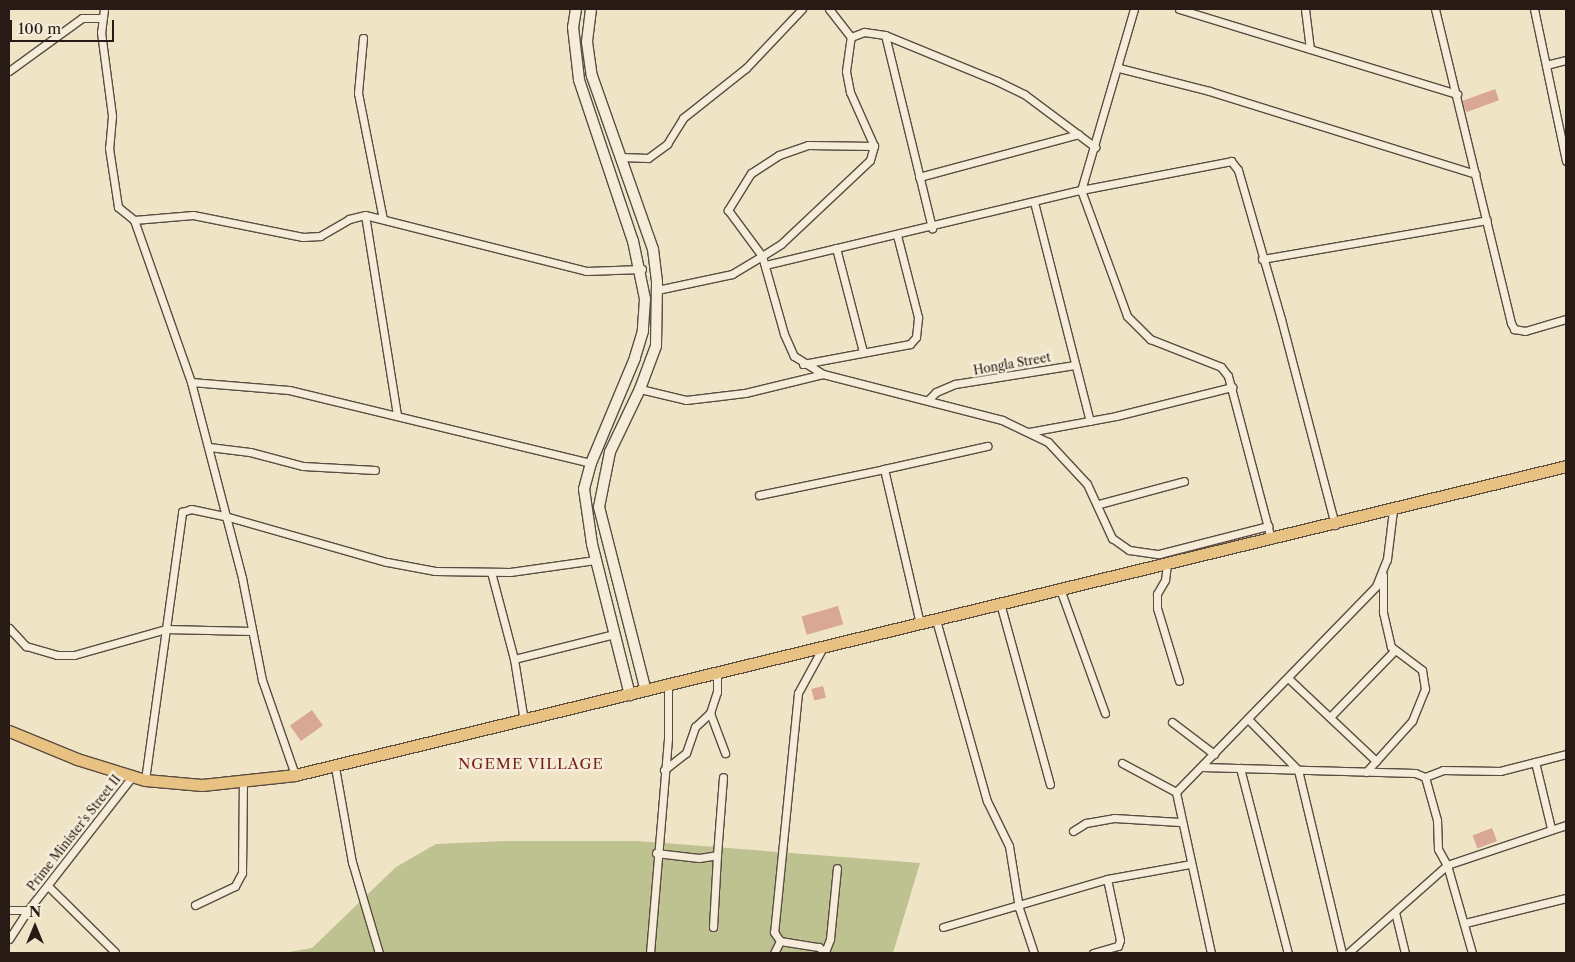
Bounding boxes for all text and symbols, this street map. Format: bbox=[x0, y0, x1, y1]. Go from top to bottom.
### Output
scale bar bbox=[12, 10, 116, 42]
text: 100 m bbox=[18, 19, 61, 38]
street label: Hongla Street bbox=[972, 350, 1052, 378]
district label: NGEME VILLAGE bbox=[456, 755, 606, 773]
street label: Prime Minister's Street II bbox=[24, 772, 124, 894]
north arrow bbox=[10, 902, 60, 952]
text: N bbox=[29, 903, 41, 921]

